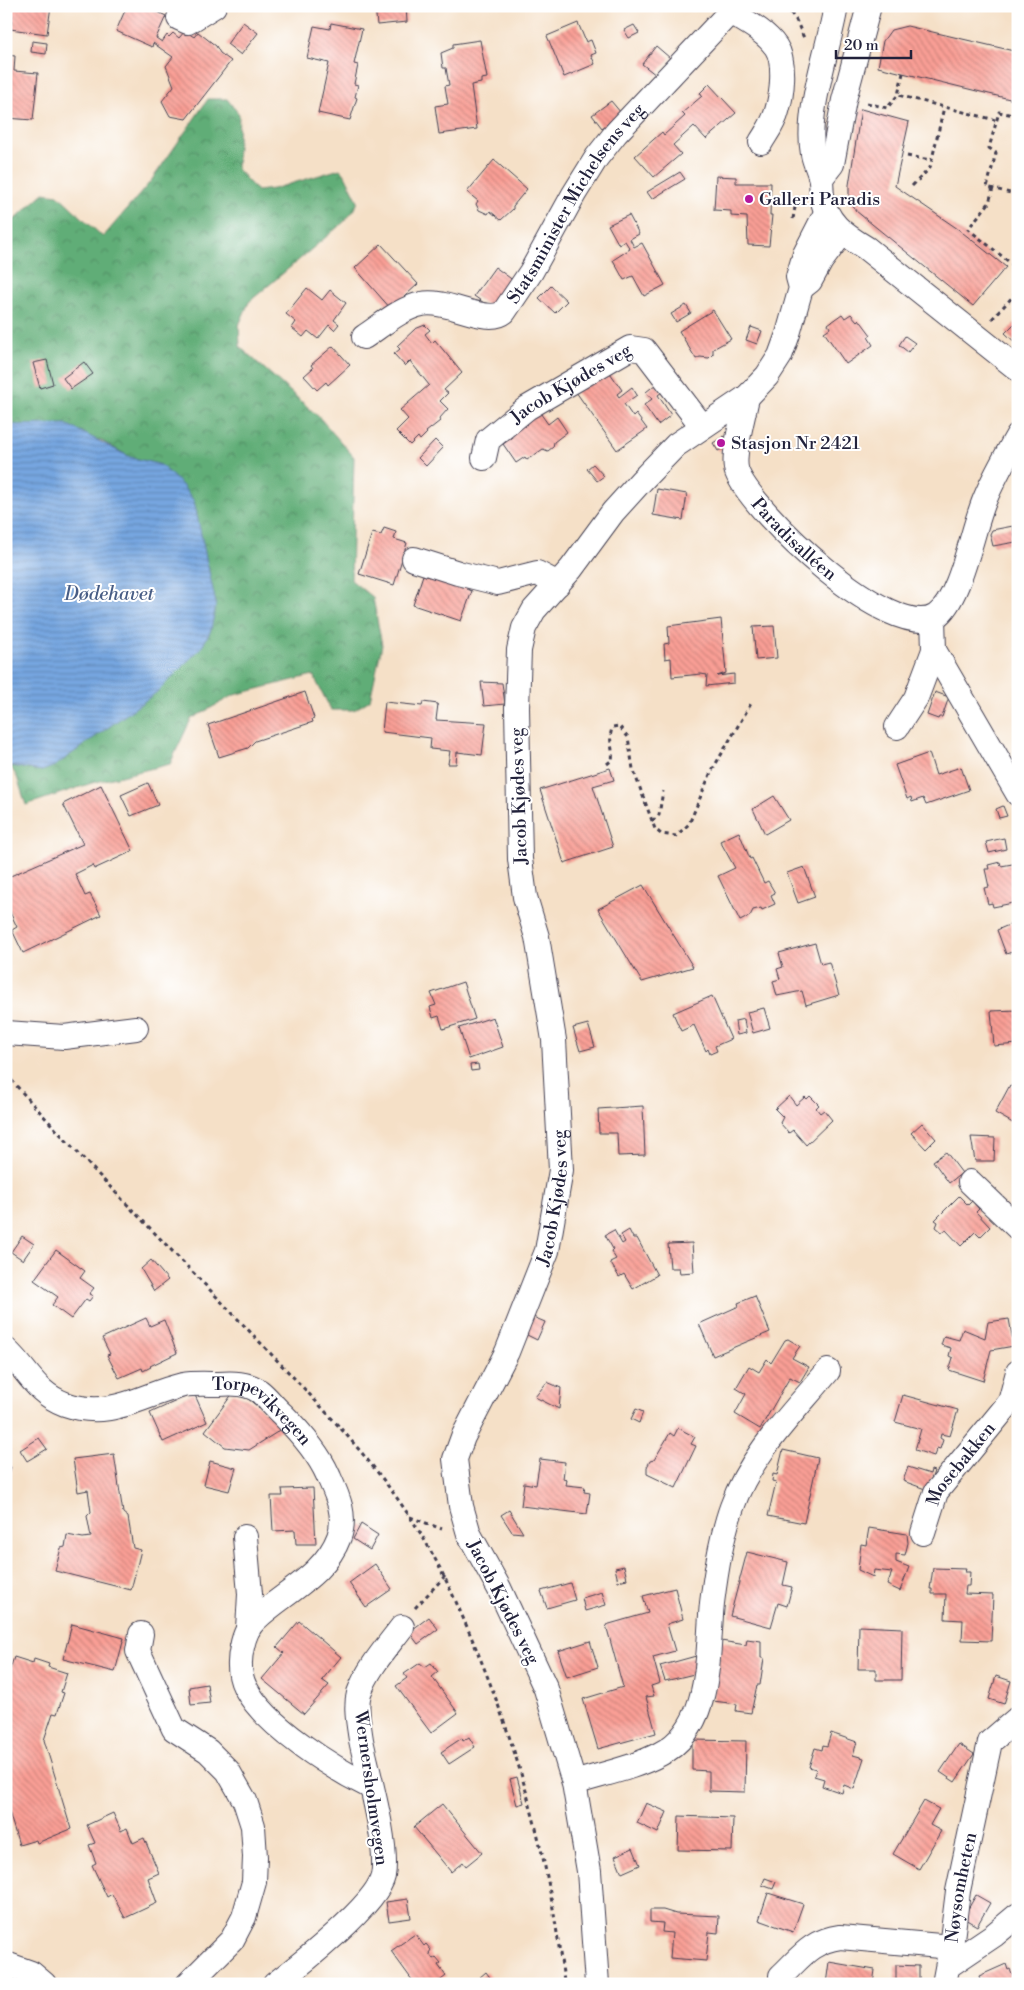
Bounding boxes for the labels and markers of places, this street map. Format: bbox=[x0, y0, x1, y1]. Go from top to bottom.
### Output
place label: Galleri Paradis bbox=[759, 188, 880, 211]
marker: Galleri Paradis bbox=[743, 193, 755, 205]
place label: Stasjon Nr 2421 bbox=[731, 432, 860, 455]
marker: Stasjon Nr 2421 bbox=[715, 437, 727, 449]

